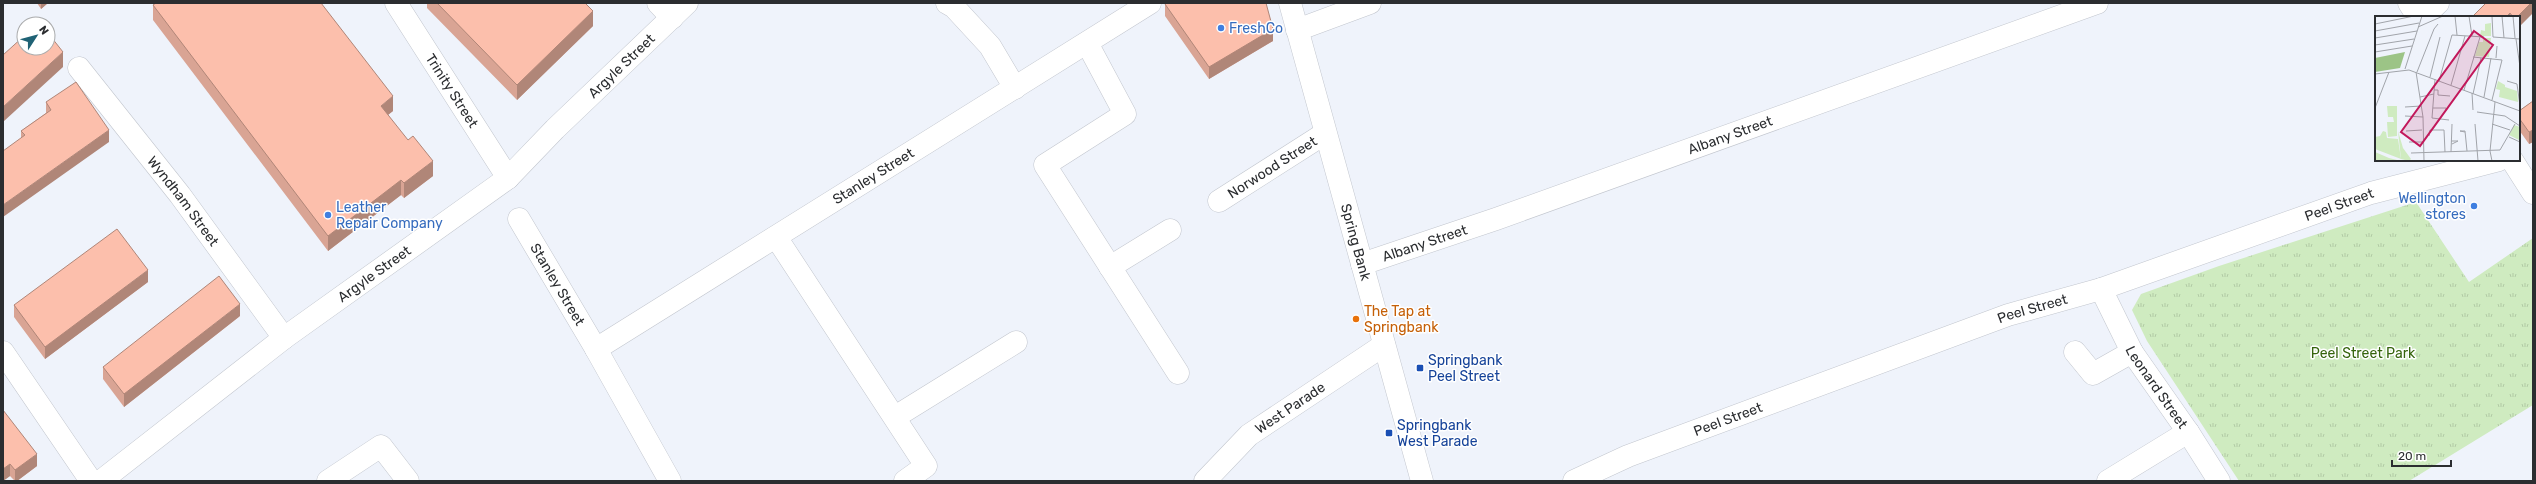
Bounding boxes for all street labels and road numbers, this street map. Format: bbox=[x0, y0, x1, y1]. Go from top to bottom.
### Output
street label: Argyle Street bbox=[585, 30, 659, 102]
street label: Trinity Street bbox=[422, 51, 482, 131]
street label: Albany Street bbox=[1686, 112, 1775, 158]
street label: Norwood Street bbox=[1225, 133, 1321, 202]
street label: Stanley Street bbox=[830, 144, 918, 208]
street label: Wyndham Street bbox=[143, 153, 223, 250]
street label: Peel Street bbox=[2302, 185, 2376, 225]
street label: Spring Bank bbox=[1337, 202, 1374, 283]
street label: Albany Street bbox=[1380, 221, 1470, 266]
street label: Stanley Street bbox=[526, 240, 589, 329]
street label: Argyle Street bbox=[335, 242, 415, 306]
street label: Peel Street bbox=[1995, 291, 2070, 327]
street label: Leonard Street bbox=[2121, 343, 2191, 433]
street label: West Parade bbox=[1252, 379, 1329, 437]
street label: Peel Street bbox=[1691, 399, 1765, 440]

